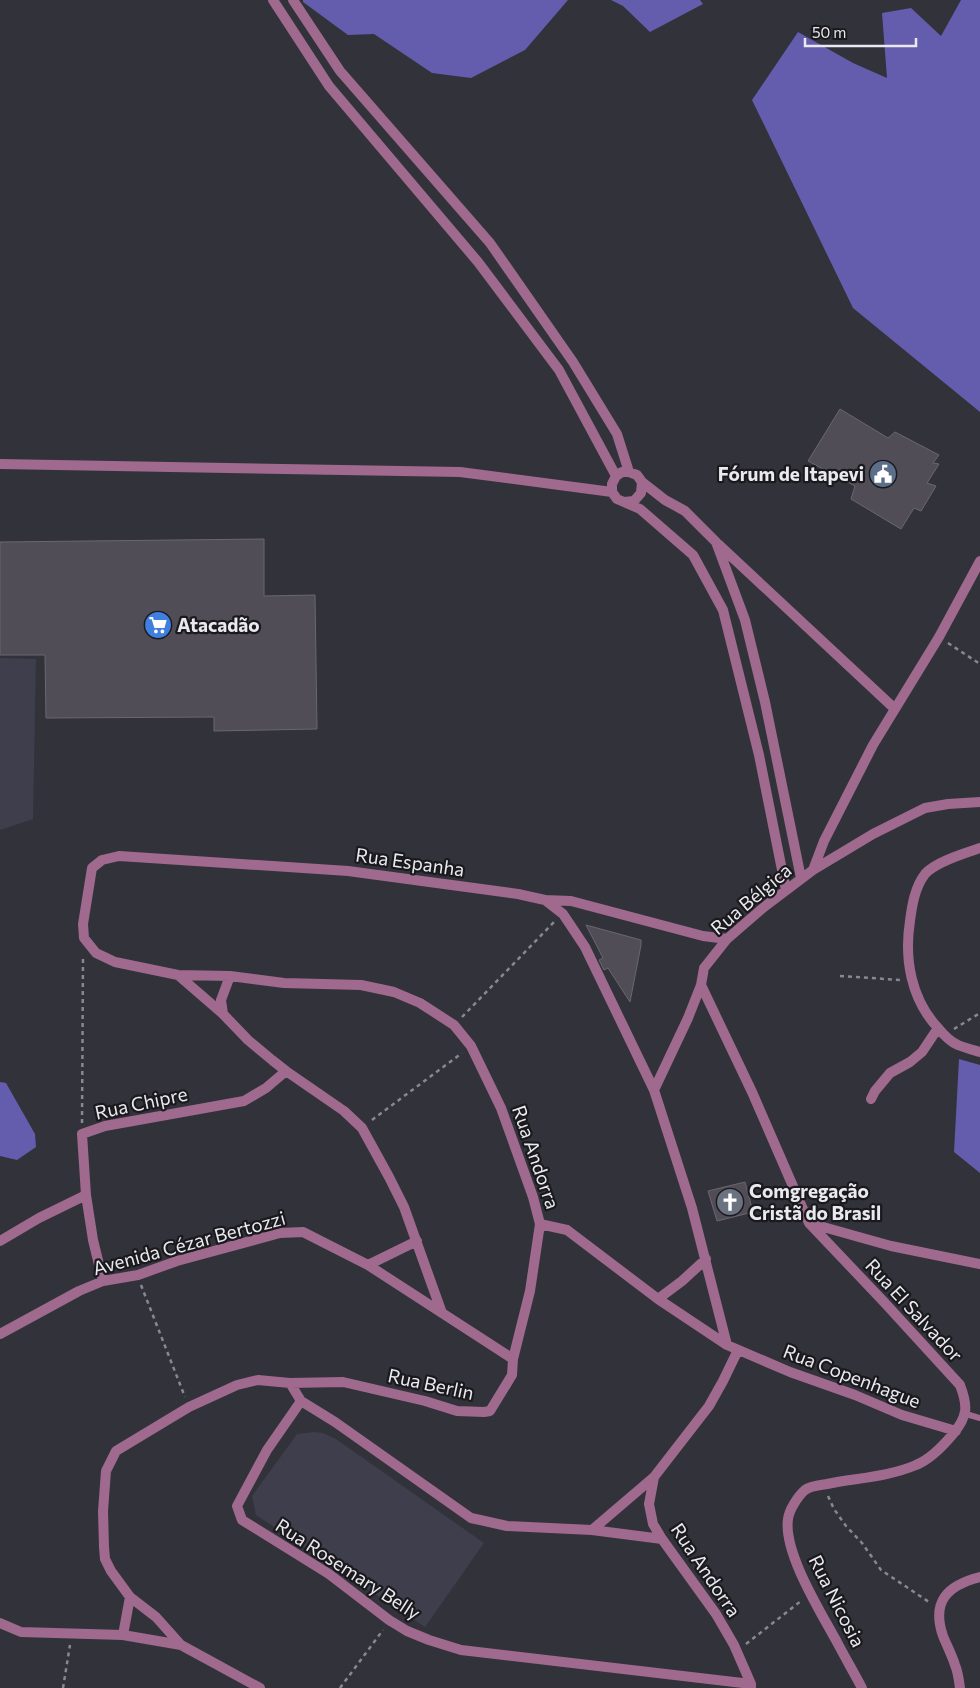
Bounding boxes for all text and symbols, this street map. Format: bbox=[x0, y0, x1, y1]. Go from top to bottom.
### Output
scale bar bbox=[805, 15, 916, 47]
text: 50 m bbox=[812, 23, 846, 41]
public building icon: Fórum de Itapevi bbox=[868, 459, 898, 489]
place label: Fórum de Itapevi bbox=[718, 462, 864, 485]
supermarket icon: Atacadão bbox=[143, 610, 173, 640]
place label: Atacadão bbox=[177, 613, 260, 636]
street label: Rua Espanha bbox=[354, 842, 466, 881]
street label: Rua Bélgica bbox=[706, 858, 796, 939]
street label: Rua Chipre bbox=[92, 1081, 189, 1124]
street label: Rua Andorra bbox=[508, 1102, 565, 1212]
place label: Comgregação Cristã do Brasil bbox=[749, 1179, 881, 1224]
church icon: Comgregação Cristã do Brasil bbox=[715, 1187, 745, 1217]
street label: Avenida Cézar Bertozzi bbox=[90, 1206, 288, 1279]
street label: Rua El Salvador bbox=[861, 1254, 968, 1366]
street label: Rua Copenhague bbox=[780, 1339, 924, 1412]
street label: Rua Berlin bbox=[386, 1363, 476, 1404]
street label: Rua Rosemary Belly bbox=[272, 1513, 425, 1624]
street label: Rua Andorra bbox=[667, 1518, 746, 1621]
street label: Rua Nicosia bbox=[804, 1551, 870, 1651]

